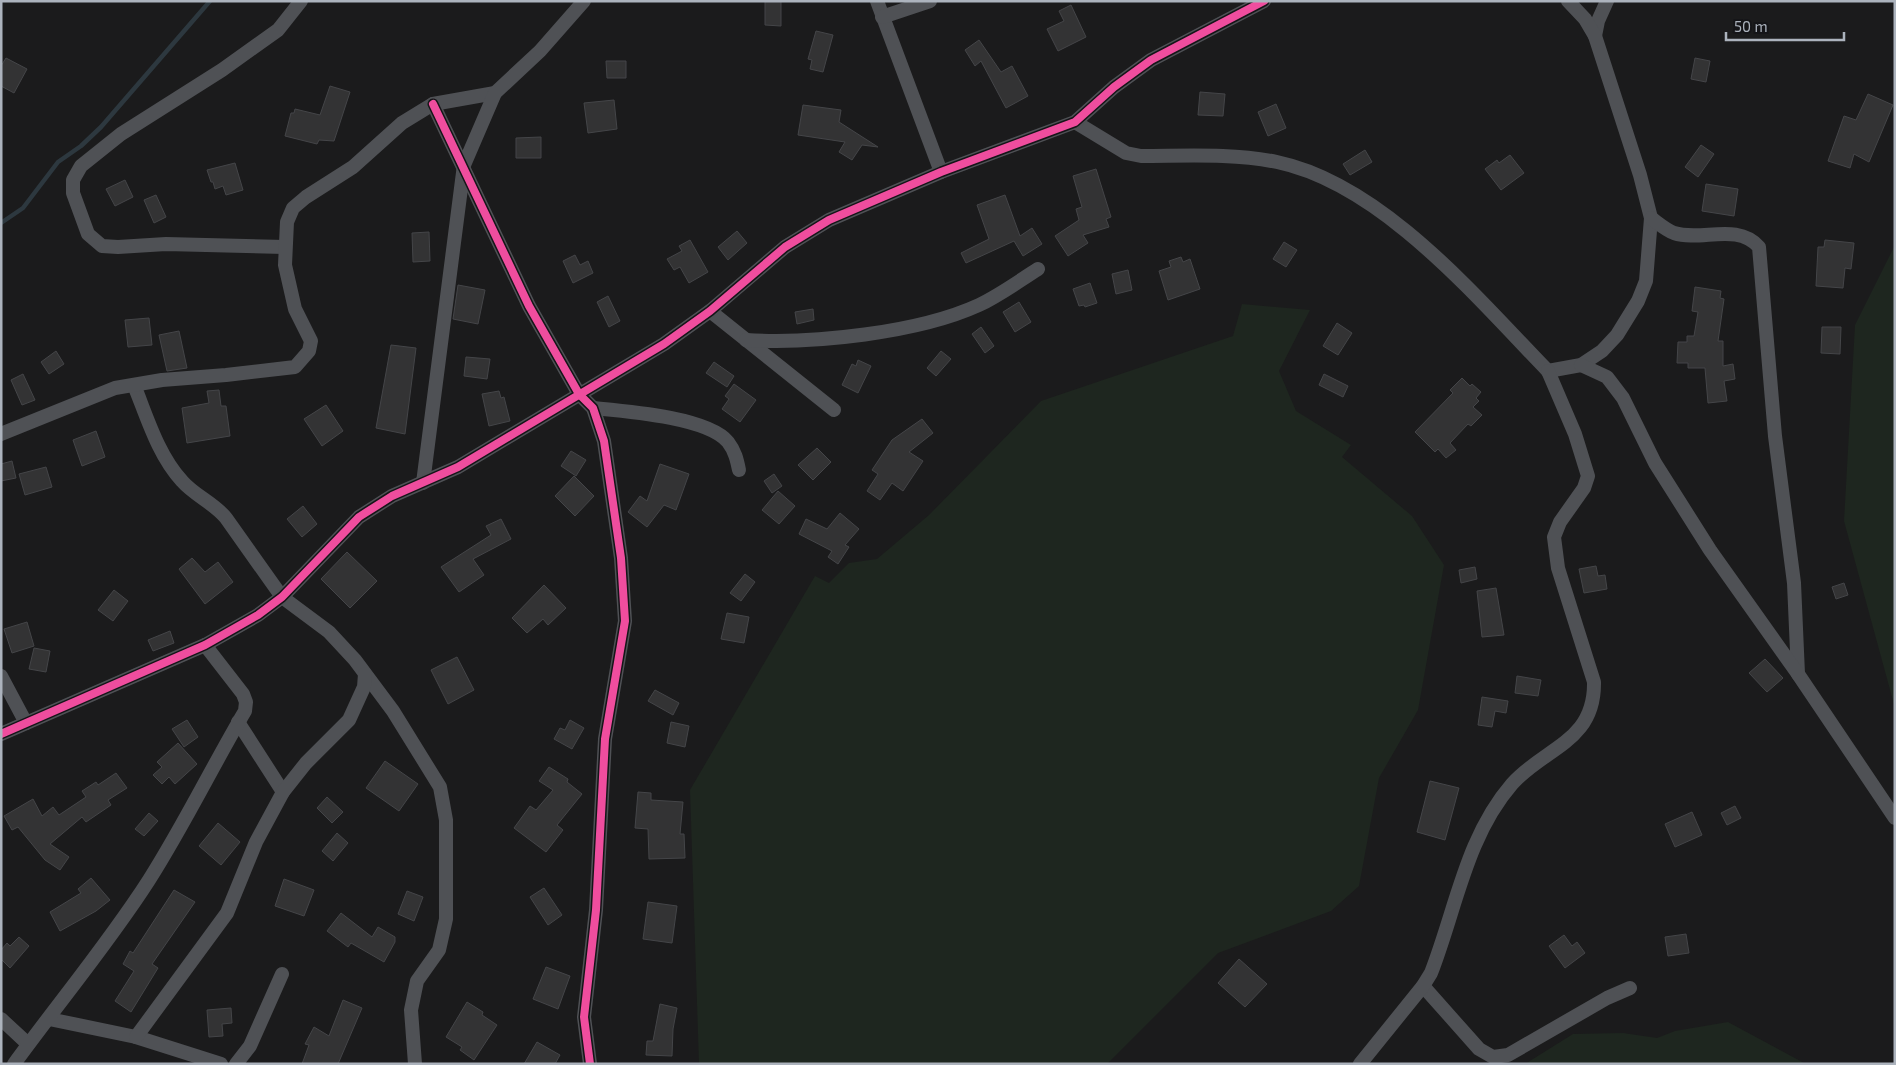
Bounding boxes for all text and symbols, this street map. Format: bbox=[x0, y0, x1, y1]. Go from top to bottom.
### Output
scale bar bbox=[1726, 10, 1844, 42]
text: 50 m bbox=[1734, 17, 1768, 35]

